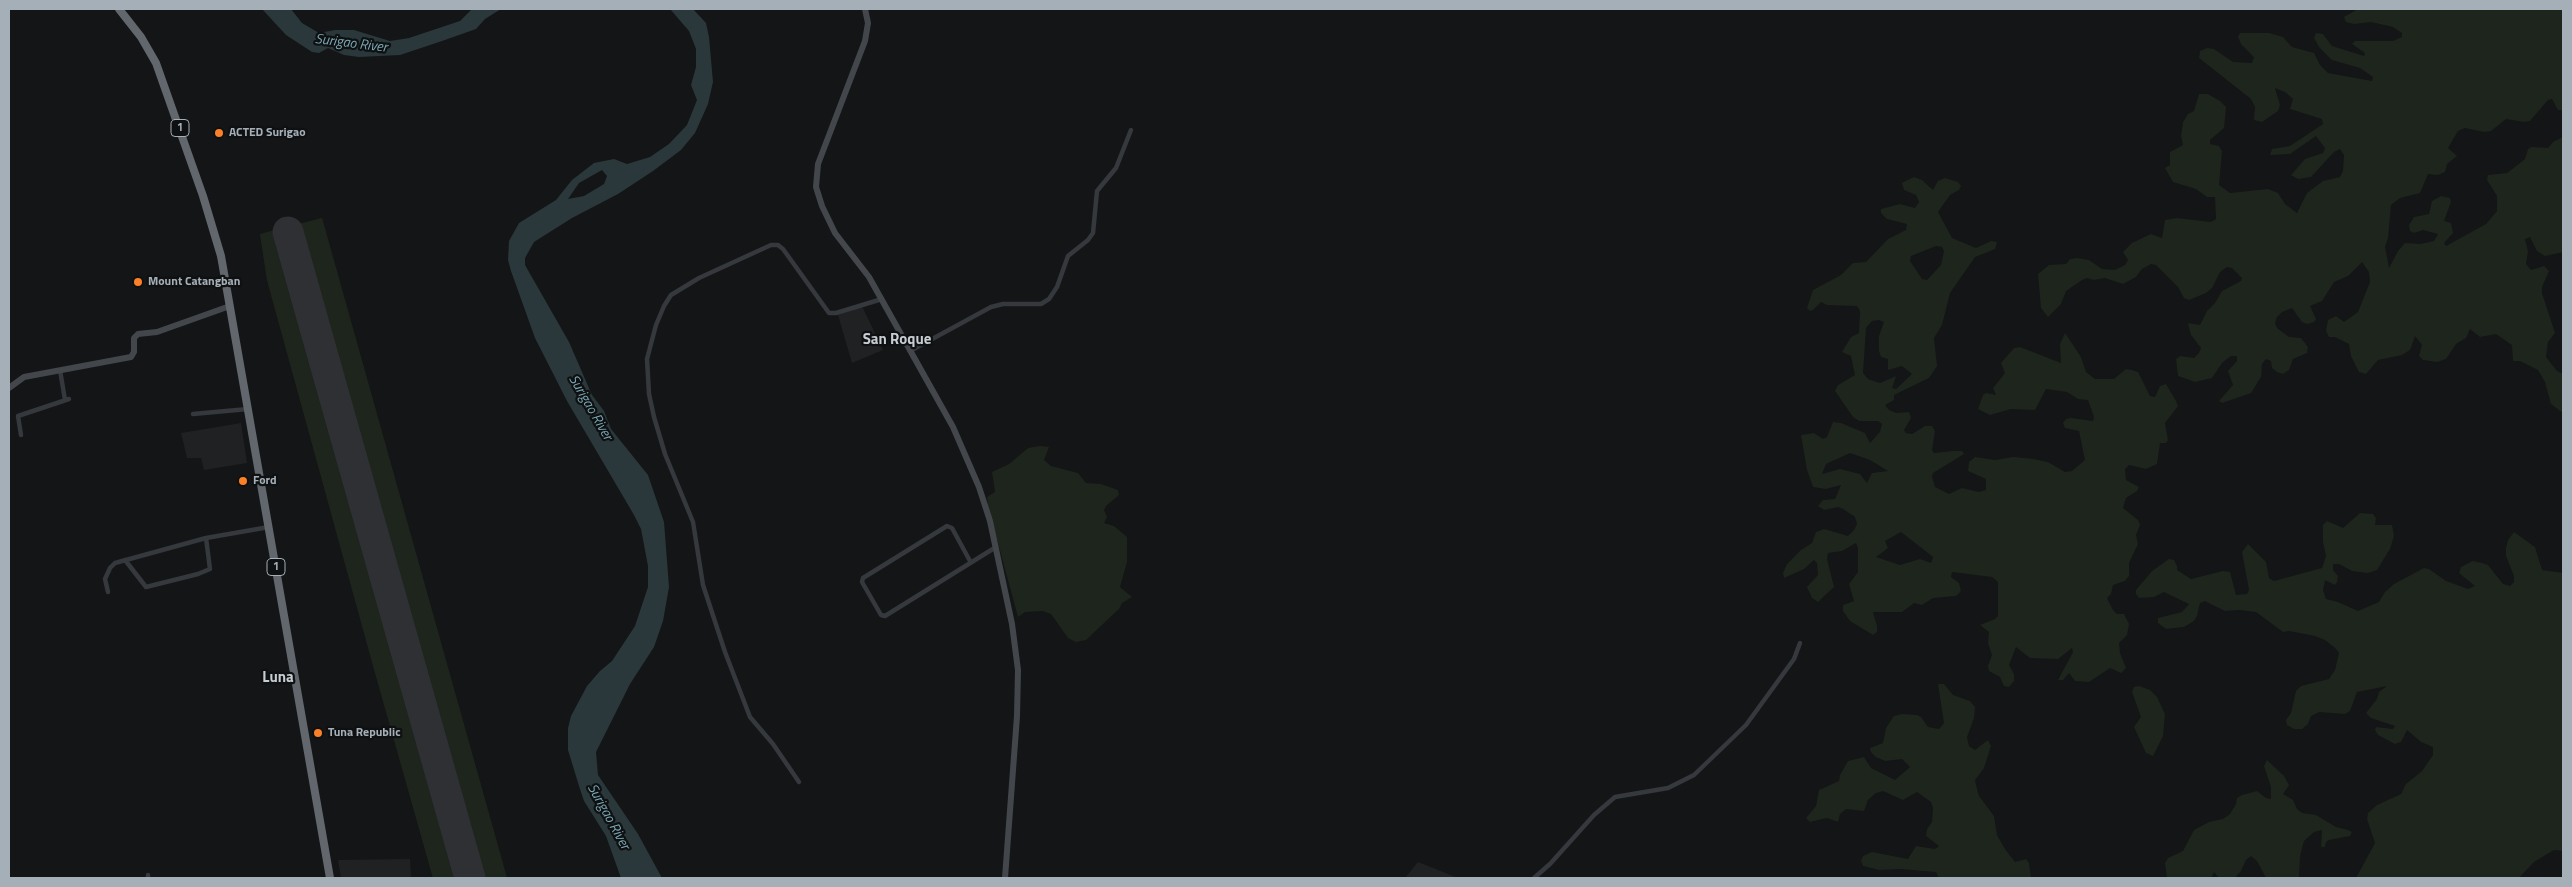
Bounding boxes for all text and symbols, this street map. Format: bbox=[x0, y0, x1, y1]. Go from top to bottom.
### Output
water label: Surigao River bbox=[314, 31, 388, 57]
road number: 1 bbox=[171, 120, 189, 136]
place label: ACTED Surigao bbox=[229, 126, 306, 140]
marker: ACTED Surigao bbox=[213, 127, 225, 139]
place label: Mount Catangban bbox=[148, 275, 240, 289]
marker: Mount Catangban bbox=[132, 276, 144, 288]
district label: San Roque bbox=[863, 331, 931, 349]
water label: Surigao River bbox=[565, 372, 615, 444]
place label: Ford bbox=[253, 474, 277, 488]
marker: Ford bbox=[237, 475, 249, 487]
road number: 1 bbox=[267, 558, 285, 576]
district label: Luna bbox=[262, 669, 294, 687]
place label: Tuna Republic bbox=[328, 726, 401, 740]
marker: Tuna Republic bbox=[312, 727, 324, 739]
water label: Surigao River bbox=[583, 781, 633, 853]

